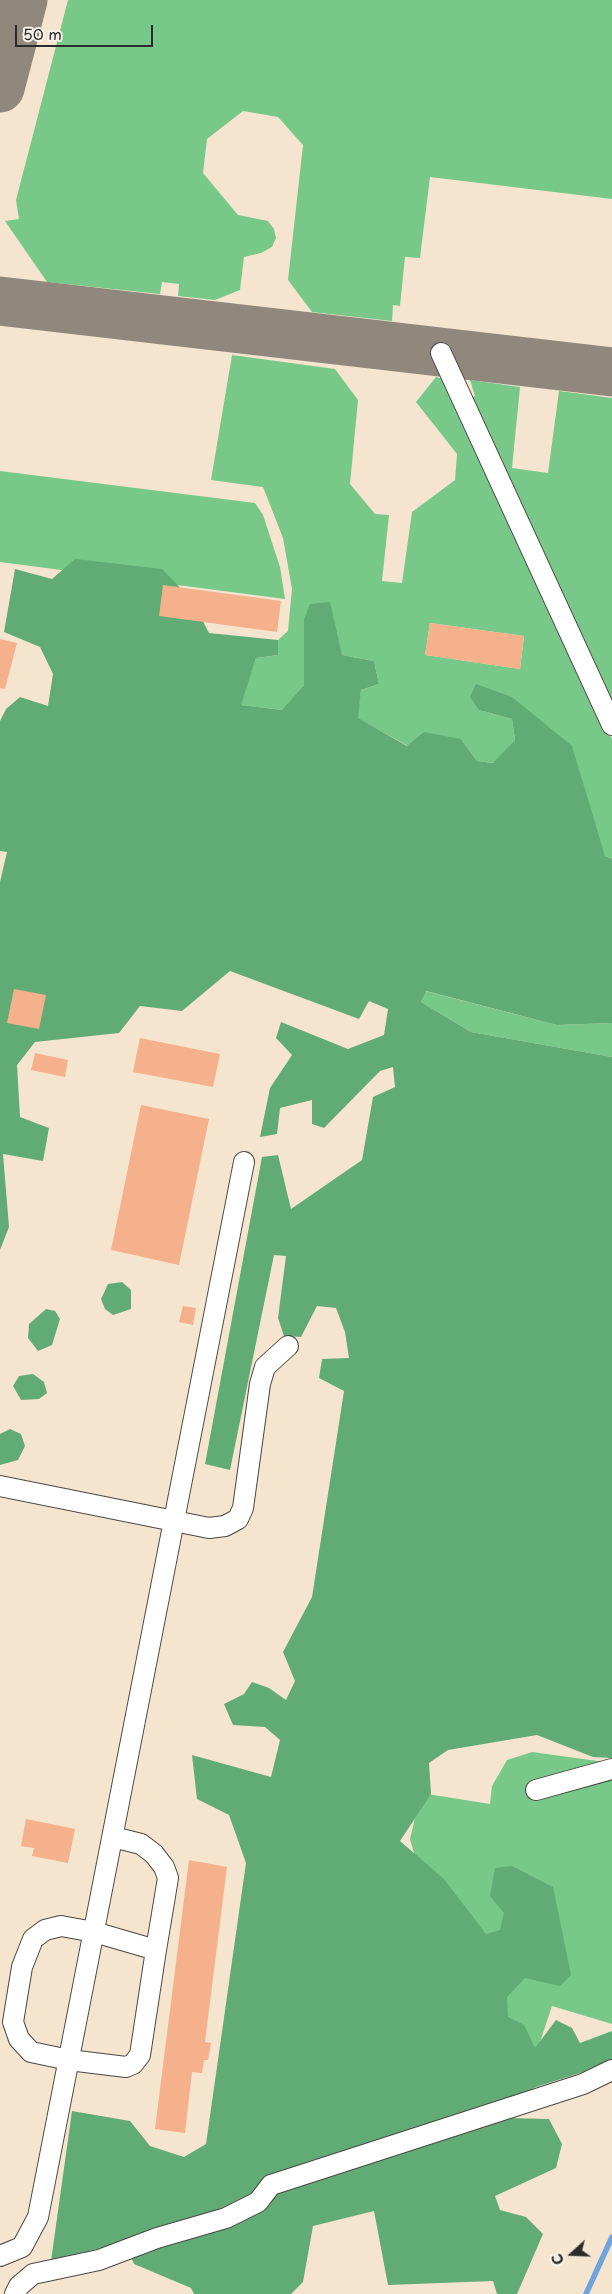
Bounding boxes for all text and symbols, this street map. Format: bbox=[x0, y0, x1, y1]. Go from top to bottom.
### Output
scale bar bbox=[18, 15, 155, 47]
text: 50 m bbox=[23, 22, 62, 45]
north arrow bbox=[547, 2229, 597, 2279]
text: С bbox=[546, 2251, 569, 2268]

